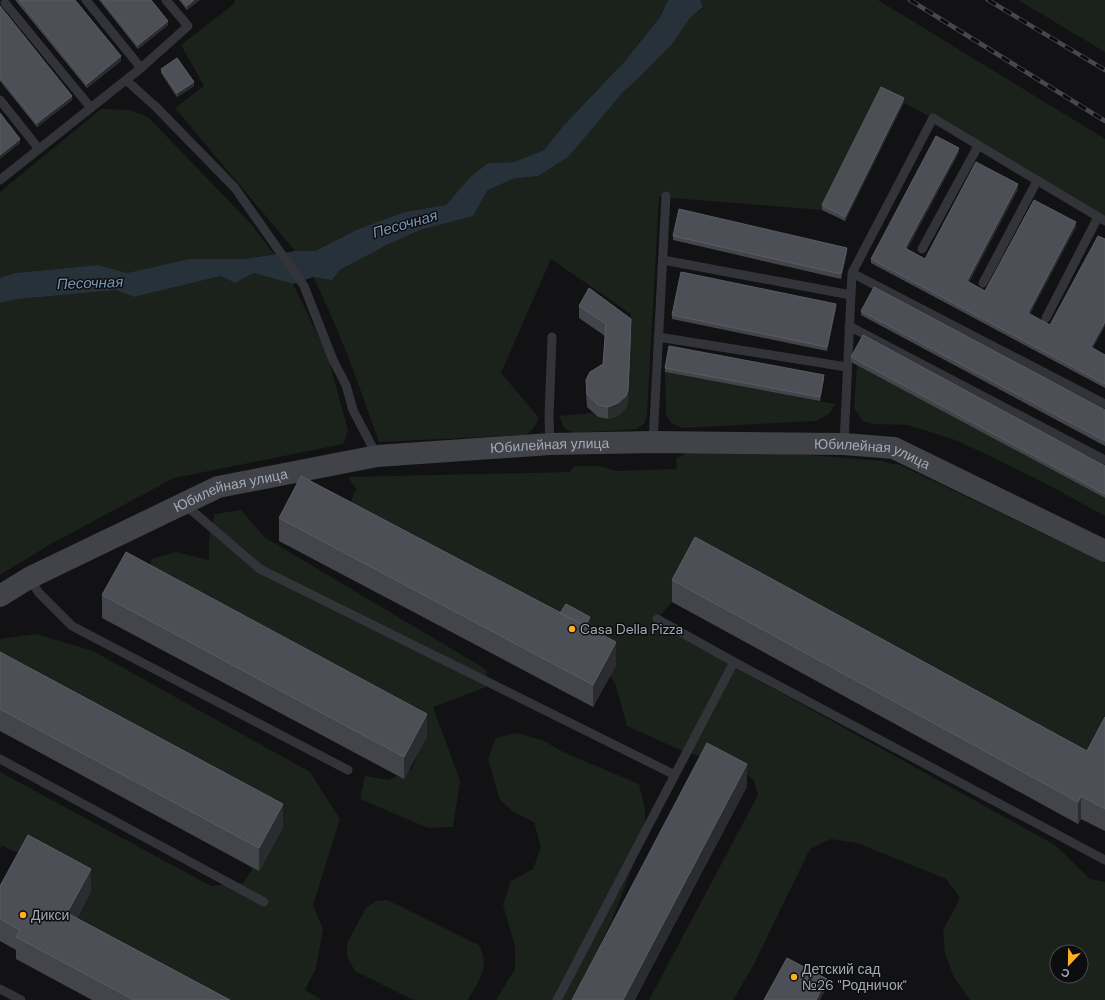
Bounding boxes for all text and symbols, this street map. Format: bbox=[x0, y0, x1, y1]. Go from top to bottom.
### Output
water label: Песочная bbox=[370, 205, 440, 243]
water label: Песочная bbox=[56, 272, 124, 294]
street label: Юбилейная улица bbox=[490, 434, 610, 457]
street label: Юбилейная улица bbox=[814, 435, 933, 473]
street label: Юбилейная улица bbox=[170, 465, 289, 516]
place label: Casa Della Pizza bbox=[580, 620, 683, 638]
marker: Casa Della Pizza bbox=[567, 624, 577, 634]
place label: Дикси bbox=[31, 906, 69, 924]
marker: Дикси bbox=[18, 910, 28, 920]
north arrow bbox=[1049, 944, 1089, 984]
place label: Детский сад №26 "Родничок" bbox=[802, 960, 907, 994]
text: С bbox=[1059, 965, 1072, 981]
marker: Детский сад №26 "Родничок" bbox=[789, 972, 799, 982]

